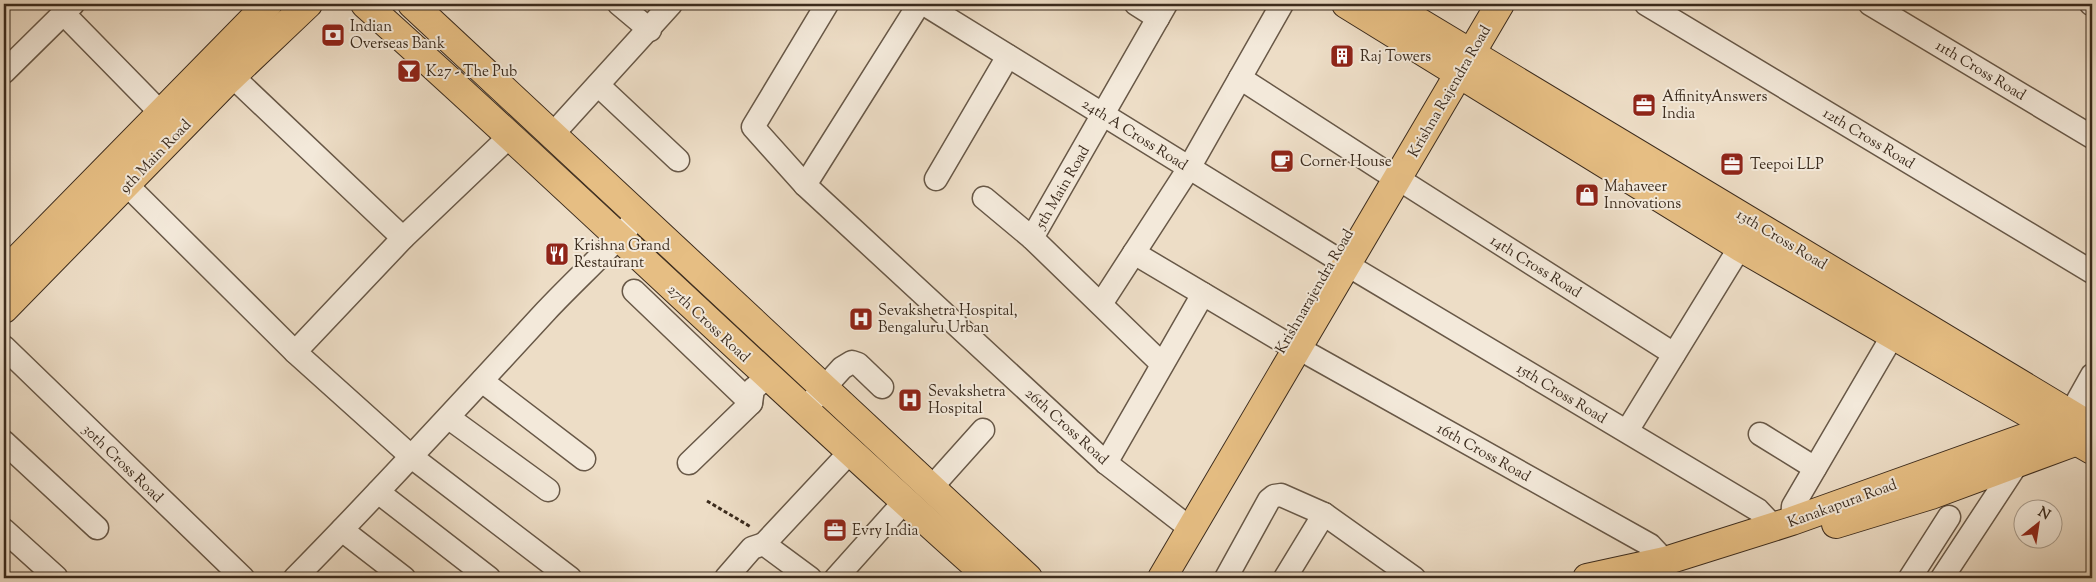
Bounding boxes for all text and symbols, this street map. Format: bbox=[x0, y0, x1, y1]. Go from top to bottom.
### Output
place label: Indian Overseas Bank bbox=[350, 17, 445, 55]
street label: Krishna Rajendra Road bbox=[1404, 21, 1497, 162]
bank icon: Indian Overseas Bank bbox=[320, 22, 346, 48]
street label: 11th Cross Road bbox=[1931, 36, 2030, 107]
building icon: Raj Towers bbox=[1329, 43, 1355, 69]
place label: Raj Towers bbox=[1360, 47, 1431, 68]
bar icon: K27 - The Pub bbox=[396, 58, 422, 84]
place label: K27 - The Pub bbox=[426, 62, 517, 83]
place label: AffinityAnswers India bbox=[1662, 87, 1767, 125]
office icon: AffinityAnswers India bbox=[1631, 92, 1657, 118]
street label: 24th A Cross Road bbox=[1077, 94, 1192, 177]
street label: 12th Cross Road bbox=[1818, 104, 1918, 175]
street label: 9th Main Road bbox=[115, 115, 197, 199]
street label: 5th Main Road bbox=[1030, 142, 1096, 234]
cafe icon: Corner House bbox=[1269, 148, 1295, 174]
office icon: Teepoi LLP bbox=[1719, 151, 1745, 177]
place label: Corner House bbox=[1300, 152, 1392, 173]
place label: Teepoi LLP bbox=[1750, 155, 1824, 176]
place label: Mahaveer Innovations bbox=[1604, 177, 1681, 215]
shop icon: Mahaveer Innovations bbox=[1574, 182, 1600, 208]
street label: 13th Cross Road bbox=[1732, 205, 1831, 276]
street label: Krishnarajendra Road bbox=[1271, 225, 1360, 358]
street label: 14th Cross Road bbox=[1486, 231, 1585, 304]
place label: Krishna Grand Restaurant bbox=[574, 236, 671, 274]
restaurant icon: Krishna Grand Restaurant bbox=[544, 241, 570, 267]
street label: 27th Cross Road bbox=[662, 280, 754, 368]
place label: Sevakshetra Hospital, Bengaluru Urban bbox=[878, 301, 1017, 339]
hospital icon: Sevakshetra Hospital, Bengaluru Urban bbox=[848, 306, 874, 332]
street label: 15th Cross Road bbox=[1512, 359, 1611, 430]
place label: Sevakshetra Hospital bbox=[928, 382, 1006, 420]
street label: 26th Cross Road bbox=[1020, 384, 1113, 471]
hospital icon: Sevakshetra Hospital bbox=[897, 387, 923, 413]
street label: 16th Cross Road bbox=[1433, 419, 1534, 488]
street label: 30th Cross Road bbox=[77, 420, 168, 509]
street label: Kanakapura Road bbox=[1785, 475, 1901, 534]
north arrow bbox=[2014, 500, 2064, 550]
text: N bbox=[2034, 503, 2053, 526]
office icon: Evry India bbox=[822, 517, 848, 543]
place label: Evry India bbox=[852, 521, 919, 542]

